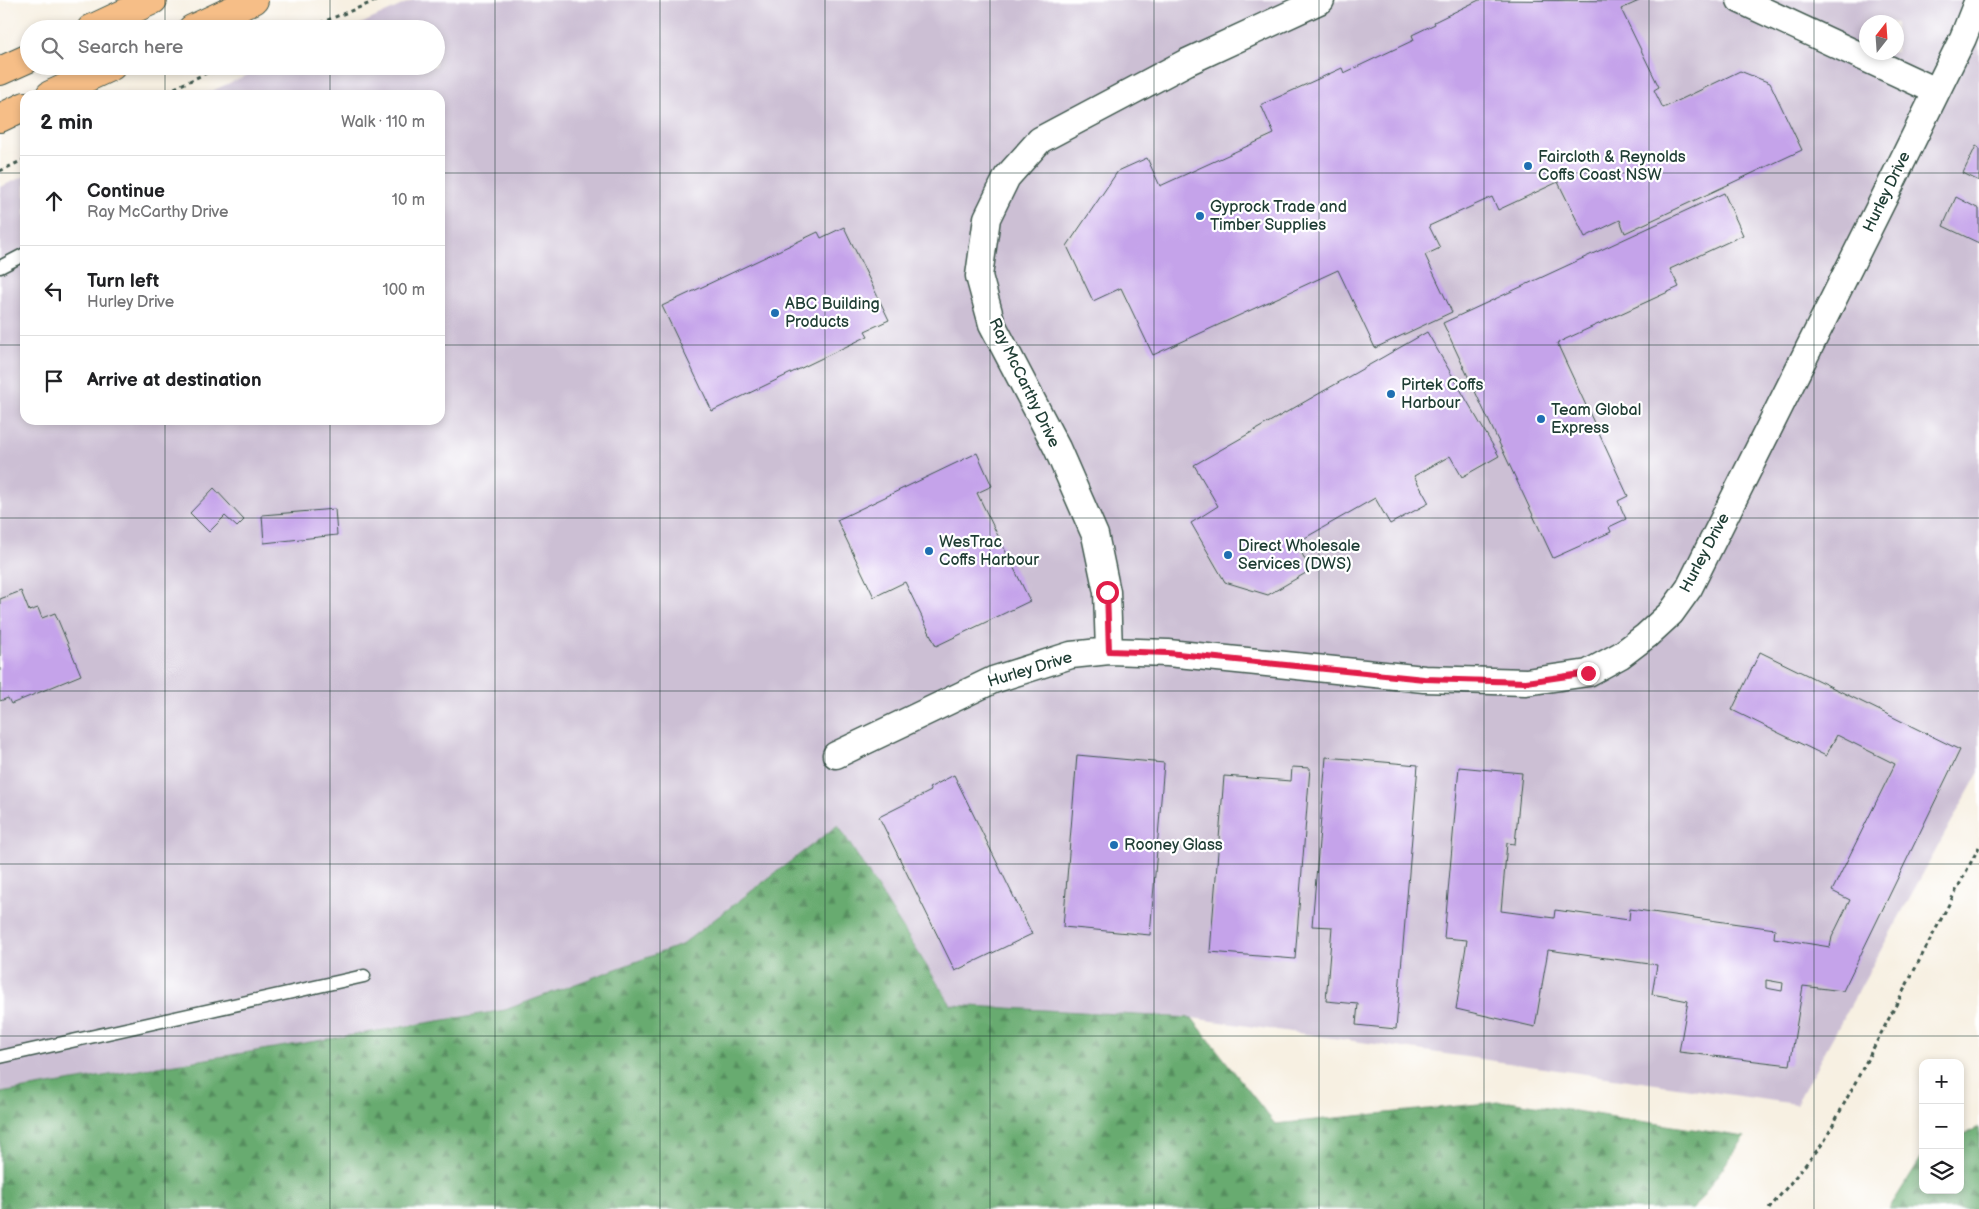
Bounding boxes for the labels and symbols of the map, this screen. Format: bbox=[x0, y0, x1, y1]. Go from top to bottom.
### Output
north arrow bbox=[1859, 15, 1904, 60]
place label: Faircloth & Reynolds Coffs Coast NSW bbox=[1538, 148, 1686, 185]
street label: Hurley Drive bbox=[1859, 148, 1915, 235]
marker: Faircloth & Reynolds Coffs Coast NSW bbox=[1522, 160, 1534, 172]
place label: Gyprock Trade and Timber Supplies bbox=[1210, 198, 1347, 235]
marker: Gyprock Trade and Timber Supplies bbox=[1194, 210, 1206, 222]
place label: ABC Building Products bbox=[785, 295, 880, 332]
marker: ABC Building Products bbox=[769, 307, 781, 319]
street label: Ray McCarthy Drive bbox=[984, 315, 1064, 451]
place label: Pirtek Coffs Harbour bbox=[1401, 376, 1483, 413]
marker: Pirtek Coffs Harbour bbox=[1385, 388, 1397, 400]
place label: Team Global Express bbox=[1551, 401, 1641, 438]
marker: Team Global Express bbox=[1535, 413, 1547, 425]
street label: Hurley Drive bbox=[1676, 510, 1734, 596]
place label: WesTrac Coffs Harbour bbox=[939, 533, 1039, 570]
place label: Direct Wholesale Services (DWS) bbox=[1238, 537, 1361, 574]
marker: WesTrac Coffs Harbour bbox=[923, 545, 935, 557]
marker: Direct Wholesale Services (DWS) bbox=[1222, 549, 1234, 561]
route start bbox=[1096, 581, 1119, 604]
street label: Hurley Drive bbox=[985, 648, 1075, 692]
route end bbox=[1577, 662, 1600, 685]
place label: Rooney Glass bbox=[1124, 836, 1223, 855]
marker: Rooney Glass bbox=[1108, 839, 1120, 851]

